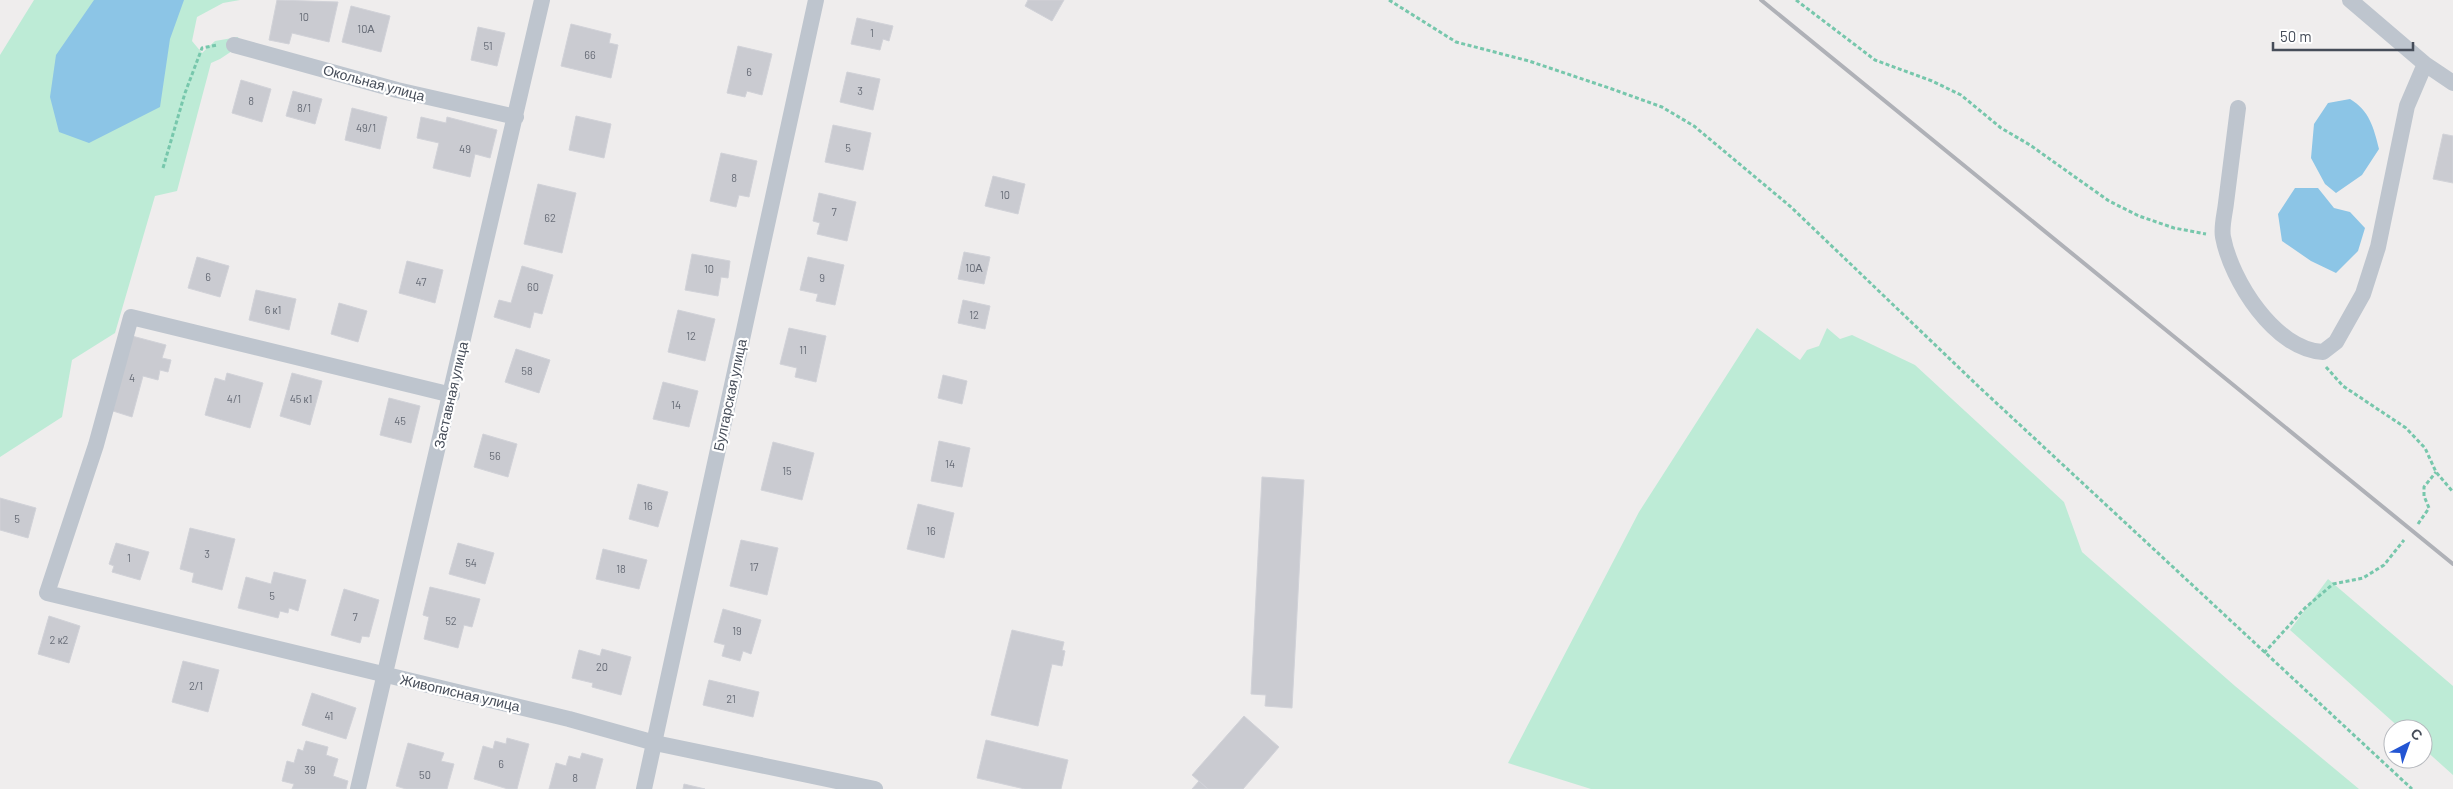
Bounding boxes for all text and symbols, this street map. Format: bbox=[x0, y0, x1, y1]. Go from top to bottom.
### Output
house number: 10 bbox=[299, 10, 309, 23]
scale bar bbox=[2273, 20, 2413, 52]
house number: 10А bbox=[357, 22, 375, 35]
house number: 1 bbox=[870, 26, 874, 39]
text: 50 m bbox=[2280, 27, 2312, 45]
house number: 51 bbox=[483, 39, 493, 52]
house number: 66 bbox=[584, 48, 596, 61]
street label: Окольная улица bbox=[321, 61, 427, 104]
house number: 6 bbox=[746, 65, 752, 78]
house number: 3 bbox=[857, 84, 863, 97]
house number: 8 bbox=[248, 94, 254, 107]
house number: 8/1 bbox=[297, 101, 311, 114]
house number: 49/1 bbox=[356, 121, 376, 134]
house number: 5 bbox=[845, 141, 851, 154]
house number: 49 bbox=[459, 142, 471, 155]
house number: 8 bbox=[731, 171, 737, 184]
house number: 10 bbox=[1000, 188, 1010, 201]
house number: 7 bbox=[831, 205, 837, 218]
house number: 62 bbox=[544, 211, 556, 224]
house number: 10А bbox=[965, 261, 983, 274]
house number: 10 bbox=[704, 262, 714, 275]
house number: 6 bbox=[205, 270, 211, 283]
house number: 9 bbox=[819, 271, 825, 284]
house number: 47 bbox=[416, 275, 426, 288]
house number: 60 bbox=[527, 280, 539, 293]
house number: 6 к1 bbox=[265, 303, 281, 316]
house number: 12 bbox=[969, 308, 979, 321]
house number: 12 bbox=[686, 329, 696, 342]
street label: Булгарская улица bbox=[709, 337, 750, 453]
street label: Заставная улица bbox=[430, 340, 471, 450]
house number: 11 bbox=[799, 343, 807, 356]
house number: 58 bbox=[521, 364, 533, 377]
house number: 4 bbox=[129, 371, 135, 384]
house number: 4/1 bbox=[227, 392, 241, 405]
house number: 45 к1 bbox=[290, 392, 312, 405]
house number: 14 bbox=[671, 398, 681, 411]
house number: 45 bbox=[394, 414, 406, 427]
house number: 56 bbox=[489, 449, 501, 462]
house number: 14 bbox=[945, 457, 955, 470]
house number: 15 bbox=[782, 464, 792, 477]
house number: 16 bbox=[643, 499, 653, 512]
house number: 5 bbox=[14, 512, 20, 525]
house number: 16 bbox=[926, 524, 936, 537]
house number: 3 bbox=[204, 547, 210, 560]
house number: 1 bbox=[127, 551, 131, 564]
house number: 54 bbox=[465, 556, 477, 569]
house number: 17 bbox=[749, 560, 759, 573]
house number: 18 bbox=[616, 562, 626, 575]
house number: 5 bbox=[269, 589, 275, 602]
house number: 7 bbox=[352, 610, 358, 623]
house number: 52 bbox=[445, 614, 457, 627]
house number: 19 bbox=[732, 624, 742, 637]
house number: 2 к2 bbox=[50, 633, 69, 646]
house number: 20 bbox=[596, 660, 608, 673]
street label: Живописная улица bbox=[398, 670, 522, 715]
house number: 2/1 bbox=[189, 679, 203, 692]
house number: 21 bbox=[726, 692, 736, 705]
house number: 41 bbox=[325, 709, 333, 722]
north arrow bbox=[2383, 719, 2433, 769]
text: С bbox=[2407, 724, 2426, 744]
house number: 6 bbox=[498, 757, 504, 770]
house number: 39 bbox=[304, 763, 316, 776]
house number: 50 bbox=[419, 768, 431, 781]
house number: 8 bbox=[572, 771, 578, 784]

